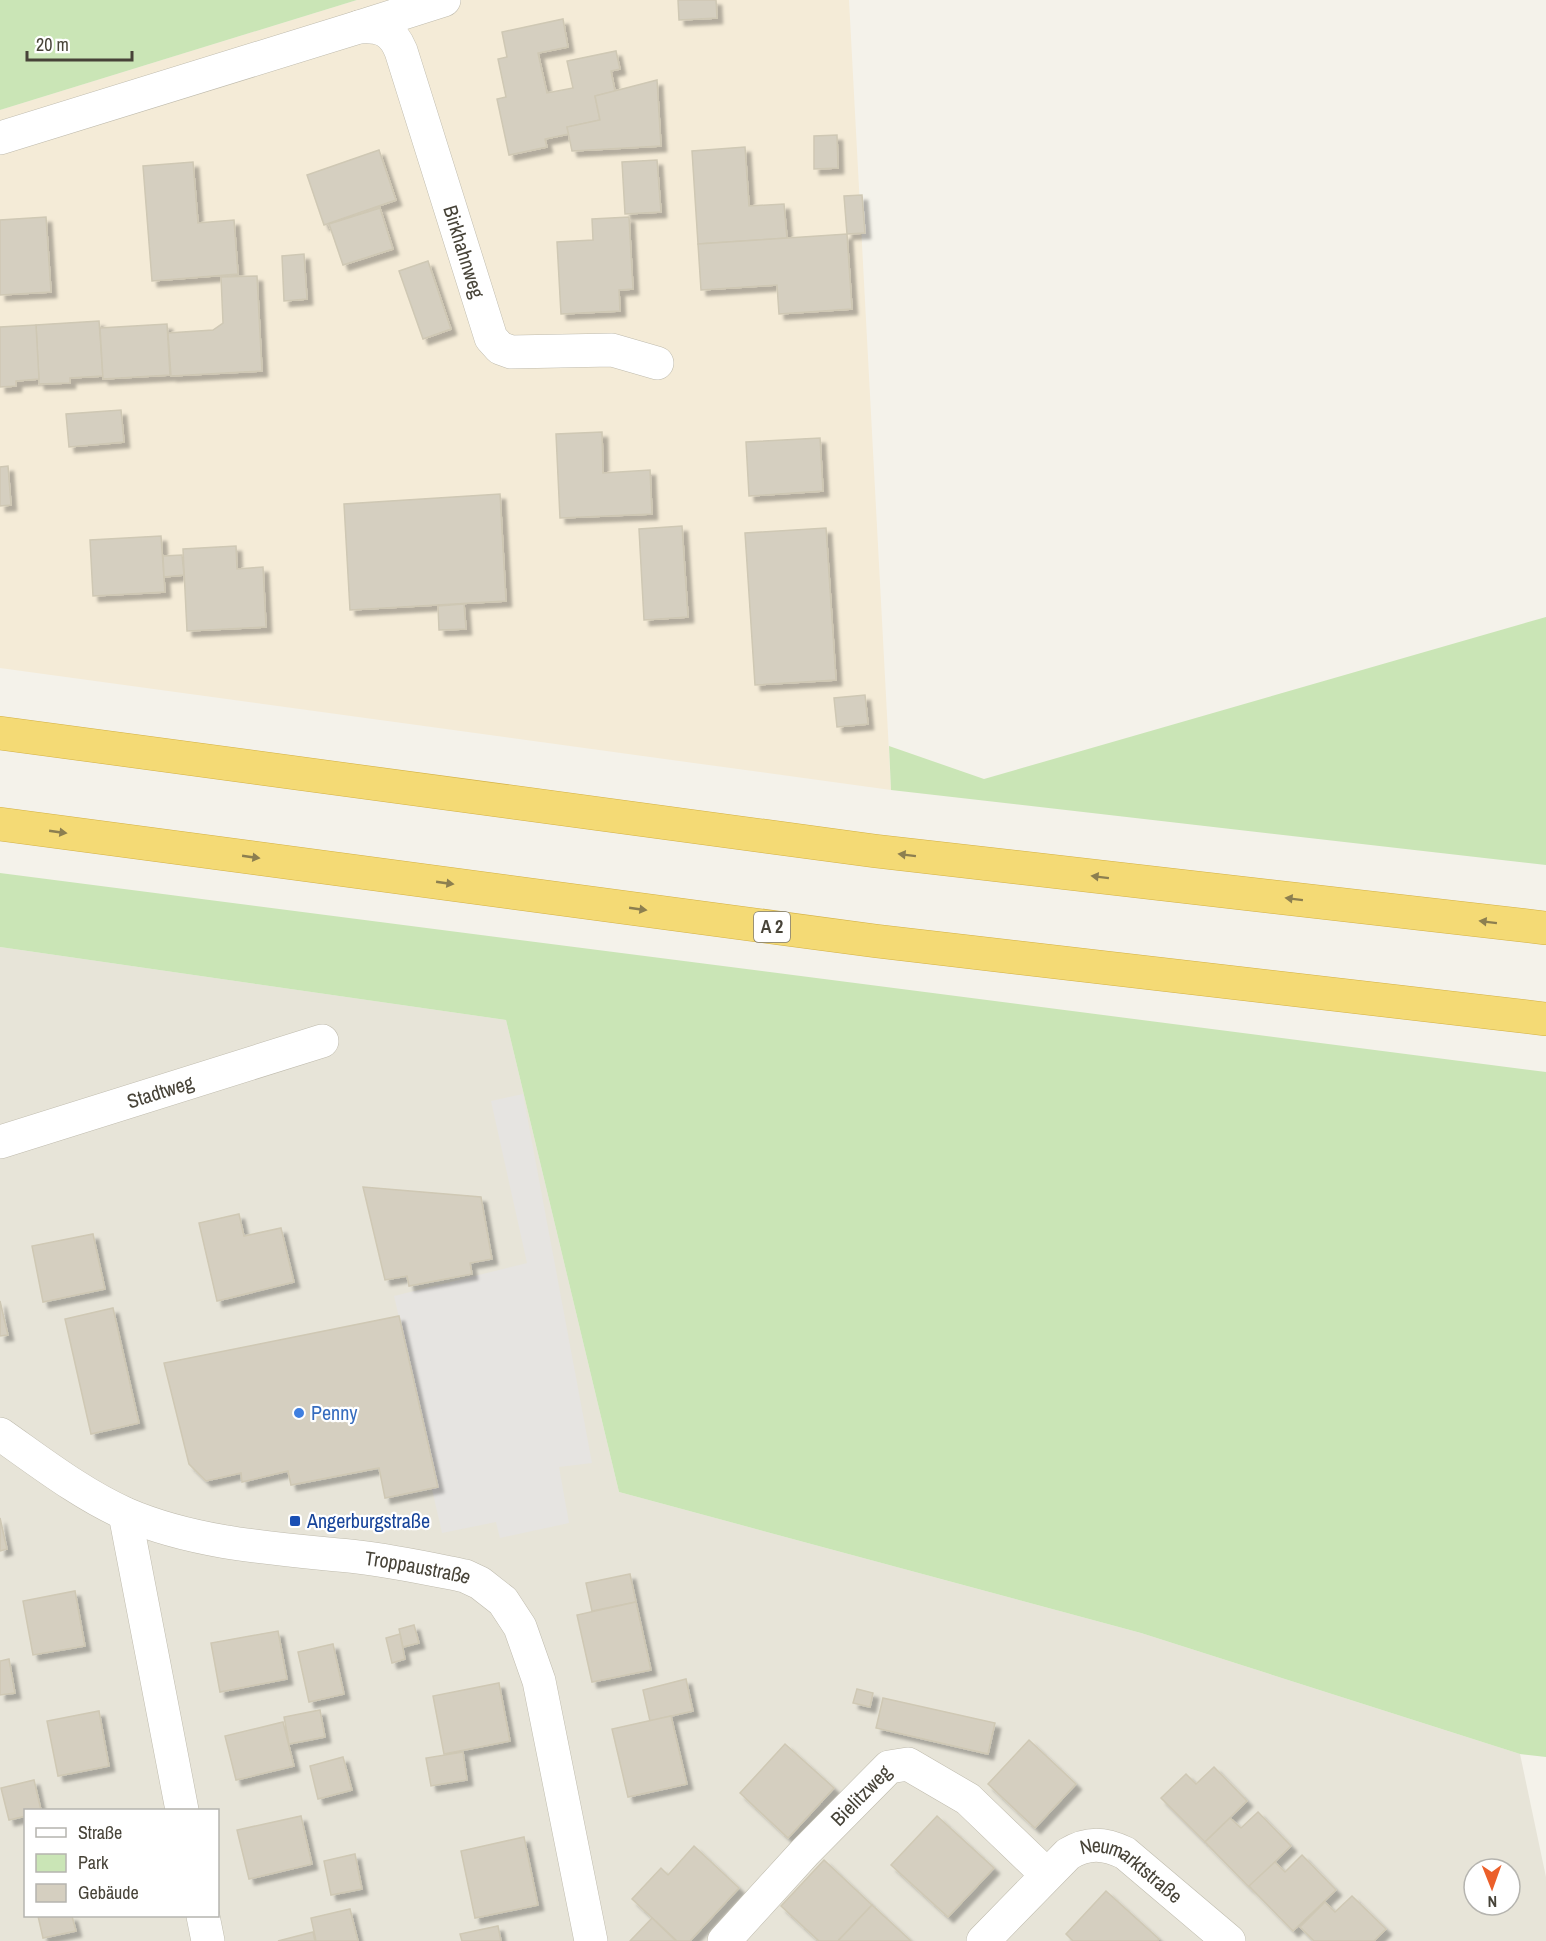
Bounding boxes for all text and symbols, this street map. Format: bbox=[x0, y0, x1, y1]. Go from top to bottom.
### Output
scale bar bbox=[27, 24, 132, 62]
text: 20 m bbox=[36, 32, 69, 57]
street label: Birkhahnweg bbox=[437, 202, 492, 301]
one-way arrow bbox=[49, 827, 68, 836]
one-way arrow bbox=[897, 850, 916, 860]
one-way arrow bbox=[242, 853, 261, 862]
one-way arrow bbox=[1091, 872, 1110, 882]
one-way arrow bbox=[435, 879, 454, 888]
one-way arrow bbox=[1285, 894, 1304, 904]
one-way arrow bbox=[628, 905, 647, 914]
road number: A 2 bbox=[754, 912, 790, 942]
one-way arrow bbox=[1478, 917, 1497, 926]
street label: Stadtweg bbox=[123, 1068, 197, 1114]
place label: Penny bbox=[311, 1399, 358, 1426]
marker: Penny bbox=[292, 1406, 306, 1420]
place label: Angerburgstraße bbox=[306, 1507, 430, 1534]
marker: Angerburgstraße bbox=[288, 1514, 302, 1528]
street label: Troppaustraße bbox=[363, 1544, 476, 1590]
street label: Bielitzweg bbox=[824, 1759, 897, 1831]
legend bbox=[24, 1809, 219, 1917]
text: Straße bbox=[78, 1820, 122, 1845]
street label: Neumarktstraße bbox=[1077, 1831, 1188, 1909]
text: Park bbox=[78, 1850, 109, 1875]
north arrow bbox=[1462, 1857, 1522, 1917]
text: Gebäude bbox=[78, 1880, 139, 1905]
text: N bbox=[1487, 1891, 1497, 1913]

